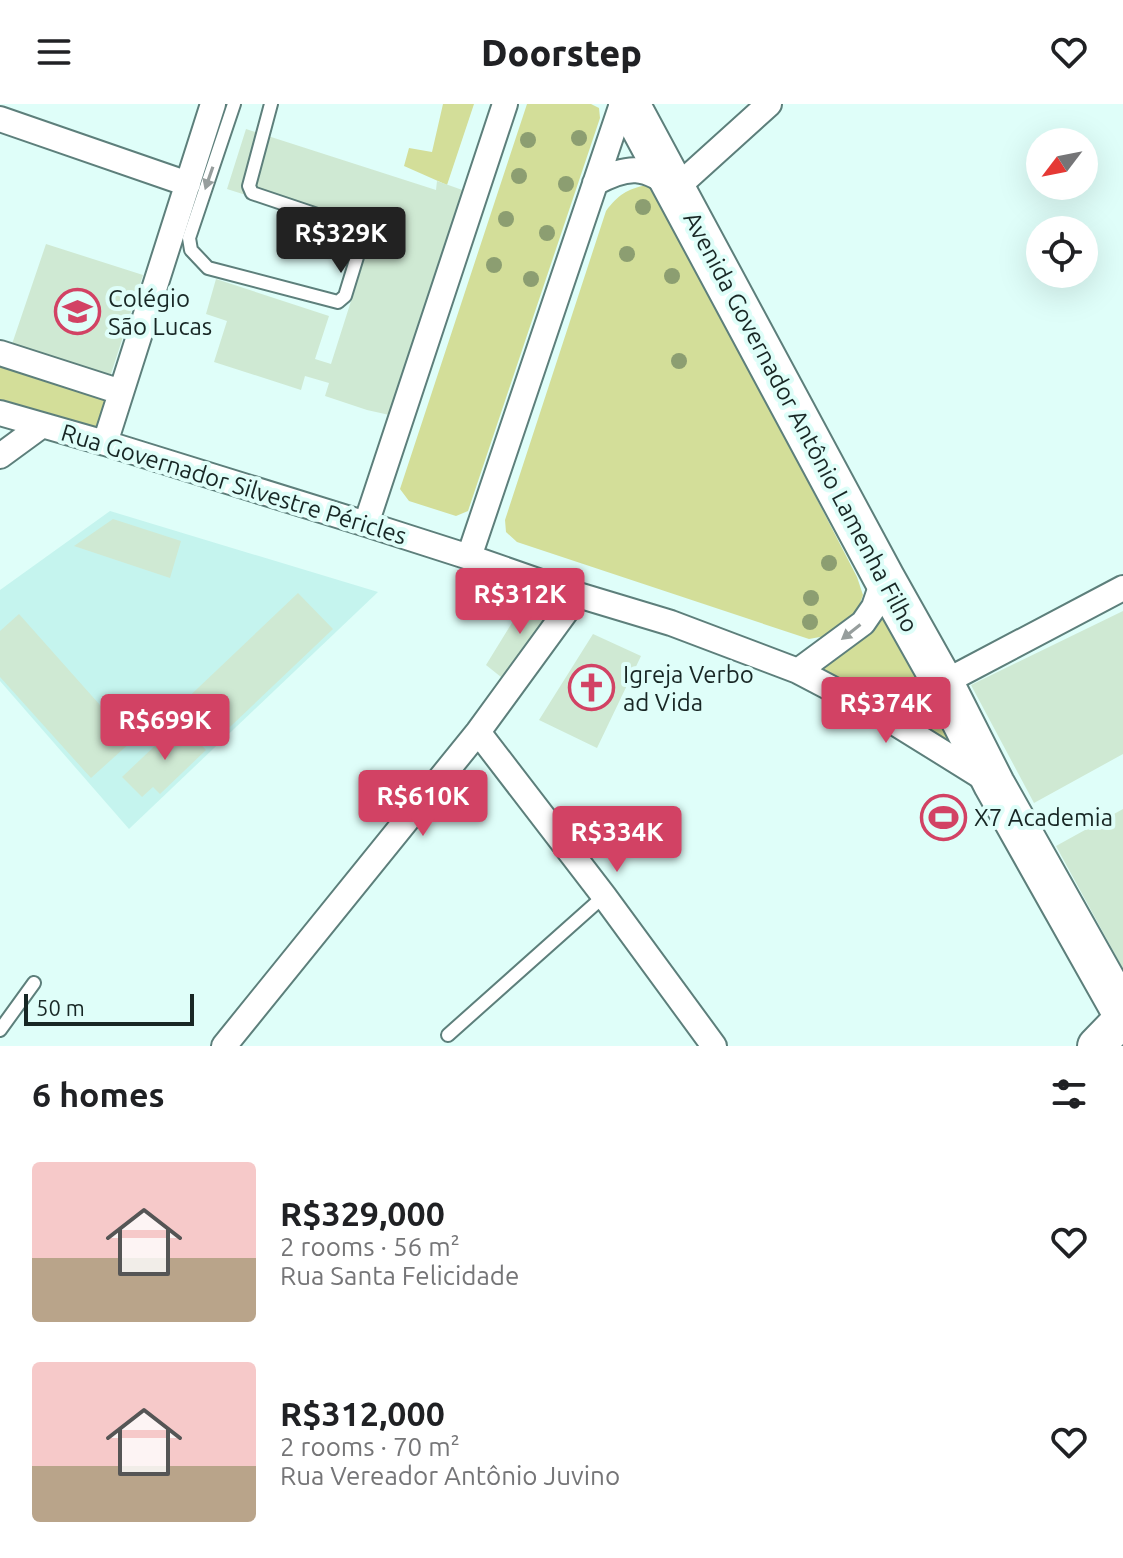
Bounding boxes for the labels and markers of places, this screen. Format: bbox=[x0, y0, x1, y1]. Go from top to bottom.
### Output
pin: R$329K bbox=[276, 207, 406, 275]
place label: Colégio São Lucas bbox=[108, 285, 212, 340]
school or university icon: Colégio São Lucas bbox=[53, 288, 101, 336]
pin: R$312K bbox=[455, 568, 585, 636]
place label: Igreja Verbo ad Vida bbox=[623, 661, 754, 716]
church icon: Igreja Verbo ad Vida bbox=[568, 664, 616, 712]
pin: R$374K bbox=[821, 677, 951, 745]
pin: R$699K bbox=[100, 694, 230, 762]
pin: R$610K bbox=[358, 770, 488, 838]
sports icon: X7 Academia bbox=[919, 793, 967, 841]
place label: X7 Academia bbox=[974, 804, 1113, 831]
pin: R$334K bbox=[552, 806, 682, 874]

